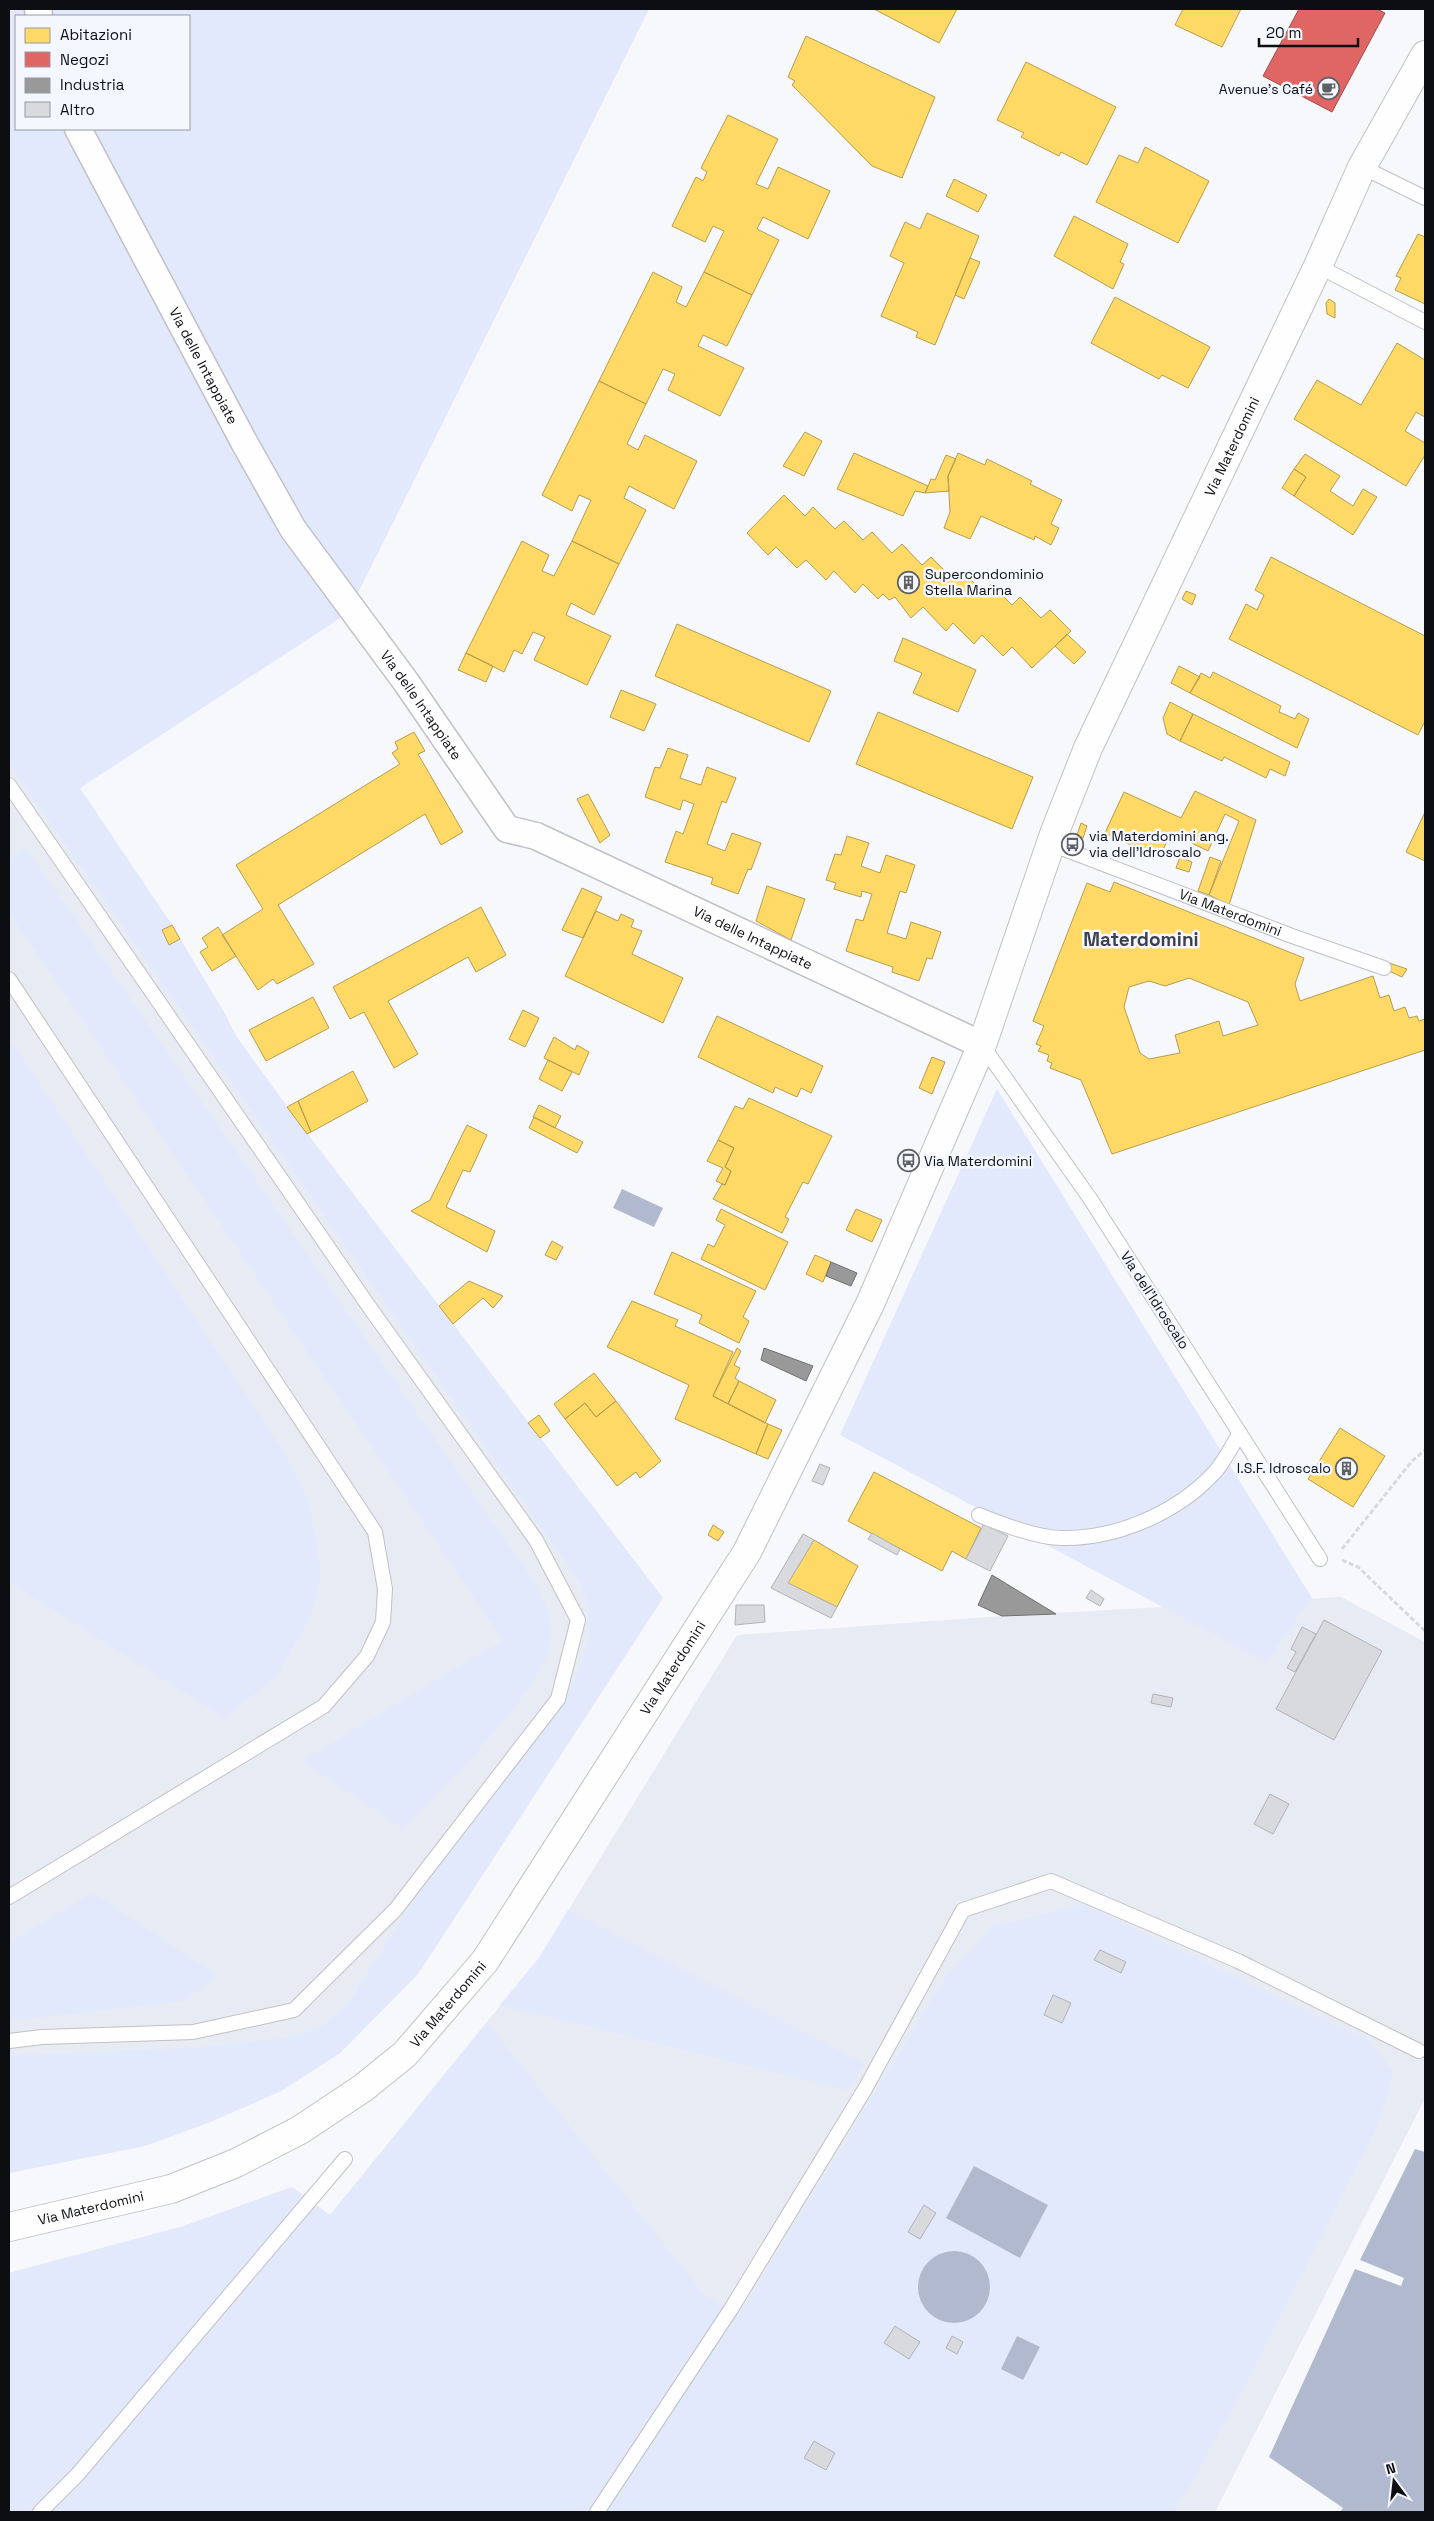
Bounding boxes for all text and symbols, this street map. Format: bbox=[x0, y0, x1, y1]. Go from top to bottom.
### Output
legend bbox=[15, 15, 190, 130]
scale bar bbox=[1259, 15, 1358, 47]
text: 20 m bbox=[1266, 23, 1301, 42]
text: Abitazioni bbox=[60, 25, 132, 44]
text: Negozi bbox=[60, 50, 109, 69]
text: Industria bbox=[60, 75, 125, 94]
cafe icon: Avenue's Café bbox=[1317, 77, 1341, 101]
place label: Avenue's Café bbox=[1219, 80, 1313, 98]
text: Altro bbox=[60, 100, 95, 119]
street label: Via delle Intappiate bbox=[165, 304, 242, 427]
street label: Via Materdomini bbox=[1200, 394, 1263, 499]
place label: Supercondominio Stella Marina bbox=[925, 565, 1044, 599]
building icon: Supercondominio Stella Marina bbox=[897, 570, 921, 594]
street label: Via delle Intappiate bbox=[377, 647, 466, 763]
place label: via Materdomini ang. via dell'Idroscalo bbox=[1089, 827, 1229, 861]
bus stop icon: via Materdomini ang. via dell'Idroscalo bbox=[1061, 832, 1085, 856]
street label: Via Materdomini bbox=[1177, 885, 1284, 940]
street label: Via delle Intappiate bbox=[690, 902, 815, 973]
district label: Materdomini bbox=[1083, 927, 1199, 952]
bus stop icon: Via Materdomini bbox=[896, 1149, 920, 1173]
place label: Via Materdomini bbox=[924, 1152, 1032, 1170]
street label: Via dell'Idroscalo bbox=[1117, 1248, 1193, 1352]
building icon: I.S.F. Idroscalo bbox=[1335, 1456, 1359, 1480]
place label: I.S.F. Idroscalo bbox=[1237, 1459, 1331, 1477]
street label: Via Materdomini bbox=[636, 1617, 710, 1718]
street label: Via Materdomini bbox=[406, 1957, 490, 2051]
street label: Via Materdomini bbox=[36, 2187, 146, 2229]
north arrow bbox=[1369, 2456, 1419, 2506]
text: N bbox=[1384, 2459, 1398, 2478]

